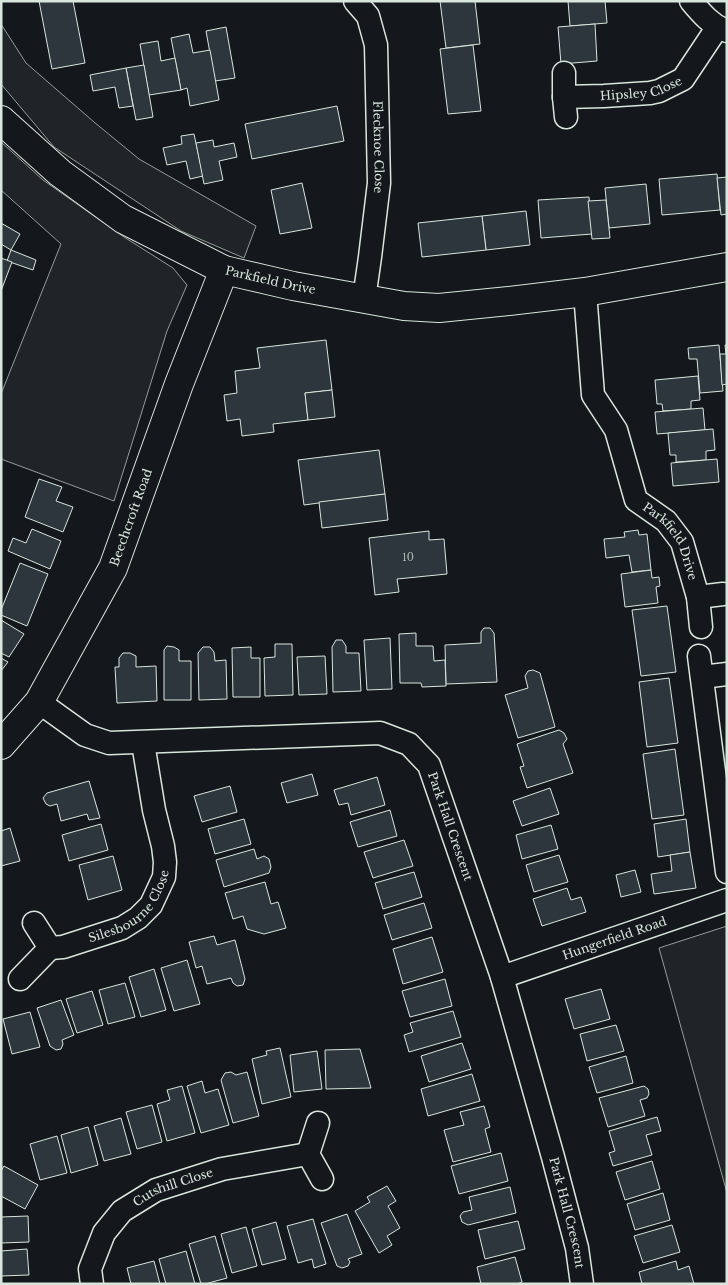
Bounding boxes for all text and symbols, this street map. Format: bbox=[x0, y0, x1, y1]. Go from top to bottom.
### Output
street label: Hipsley Close bbox=[599, 73, 684, 103]
street label: Flecknoe Close bbox=[370, 100, 387, 194]
street label: Parkfield Drive bbox=[224, 263, 317, 297]
street label: Beechcroft Road bbox=[106, 467, 155, 568]
street label: Parkfield Drive bbox=[640, 499, 701, 582]
house number: 10 bbox=[402, 551, 414, 564]
street label: Park Hall Crescent bbox=[425, 770, 476, 883]
street label: Silesbourne Close bbox=[86, 870, 171, 945]
street label: Hungerfield Road bbox=[560, 913, 668, 963]
street label: Park Hall Crescent bbox=[546, 1156, 588, 1270]
street label: Cutshill Close bbox=[130, 1164, 215, 1209]

